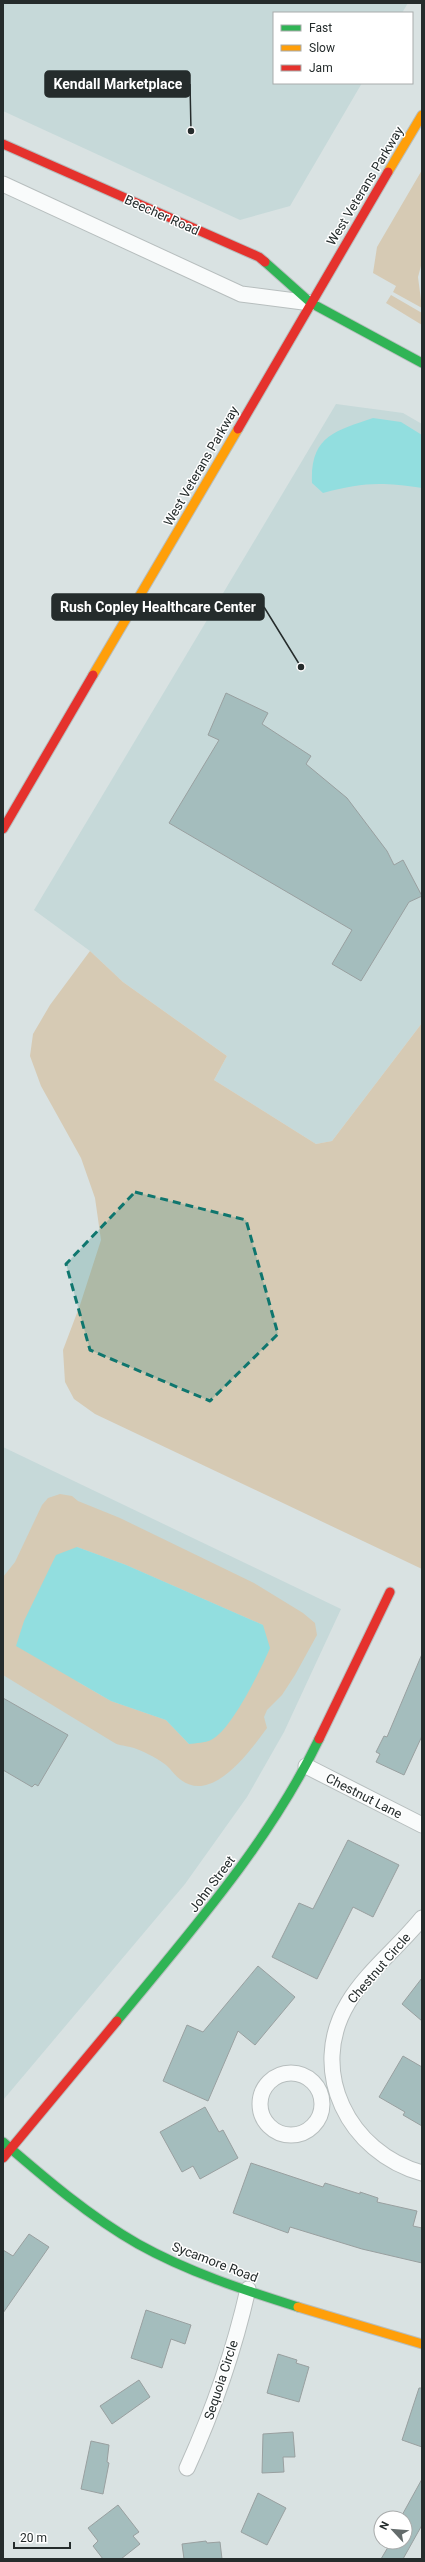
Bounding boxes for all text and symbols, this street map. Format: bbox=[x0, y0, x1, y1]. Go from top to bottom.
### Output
legend bbox=[273, 12, 413, 84]
text: Fast bbox=[309, 21, 332, 35]
text: Slow bbox=[309, 41, 335, 55]
text: Jam bbox=[309, 61, 333, 75]
callout: Kendall Marketplace bbox=[45, 71, 190, 97]
text: Kendall Marketplace bbox=[54, 76, 183, 92]
street label: West Veterans Parkway bbox=[324, 124, 406, 248]
street label: Beecher Road bbox=[122, 192, 202, 238]
street label: West Veterans Parkway bbox=[161, 403, 241, 529]
callout: Rush Copley Healthcare Center bbox=[52, 594, 264, 620]
text: Rush Copley Healthcare Center bbox=[60, 599, 256, 615]
street label: Chestnut Lane bbox=[323, 1770, 405, 1822]
street label: John Street bbox=[186, 1853, 238, 1915]
street label: Chestnut Circle bbox=[344, 1930, 414, 2006]
street label: Sycamore Road bbox=[170, 2239, 260, 2285]
street label: Sequoia Circle bbox=[201, 2338, 241, 2422]
north arrow bbox=[373, 2510, 413, 2550]
text: N bbox=[377, 2519, 392, 2532]
scale bar bbox=[14, 2524, 70, 2550]
text: 20 m bbox=[20, 2531, 47, 2545]

